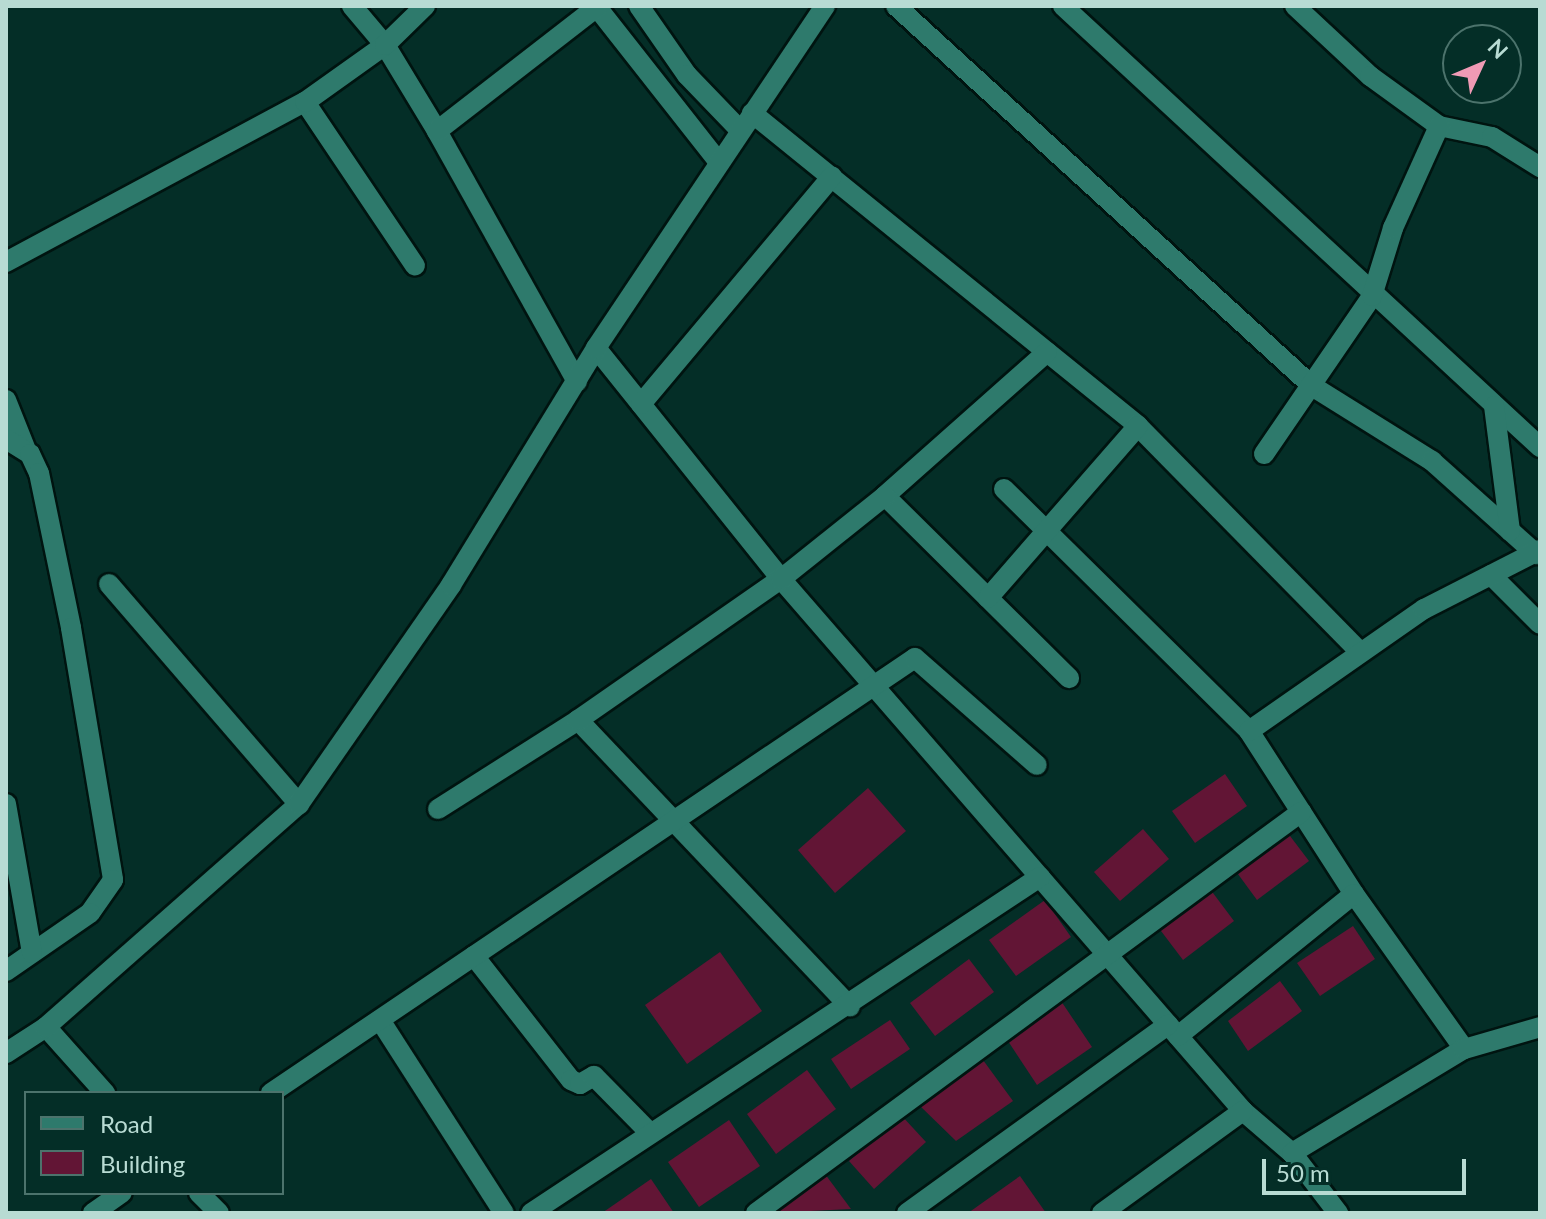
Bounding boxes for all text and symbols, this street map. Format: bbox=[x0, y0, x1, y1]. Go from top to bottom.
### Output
north arrow bbox=[1442, 24, 1522, 104]
text: N bbox=[1483, 33, 1514, 64]
legend bbox=[24, 1091, 284, 1195]
text: Road bbox=[100, 1109, 153, 1138]
scale bar bbox=[1266, 1143, 1470, 1193]
text: Building bbox=[100, 1149, 185, 1178]
text: 50 m bbox=[1276, 1158, 1330, 1187]

